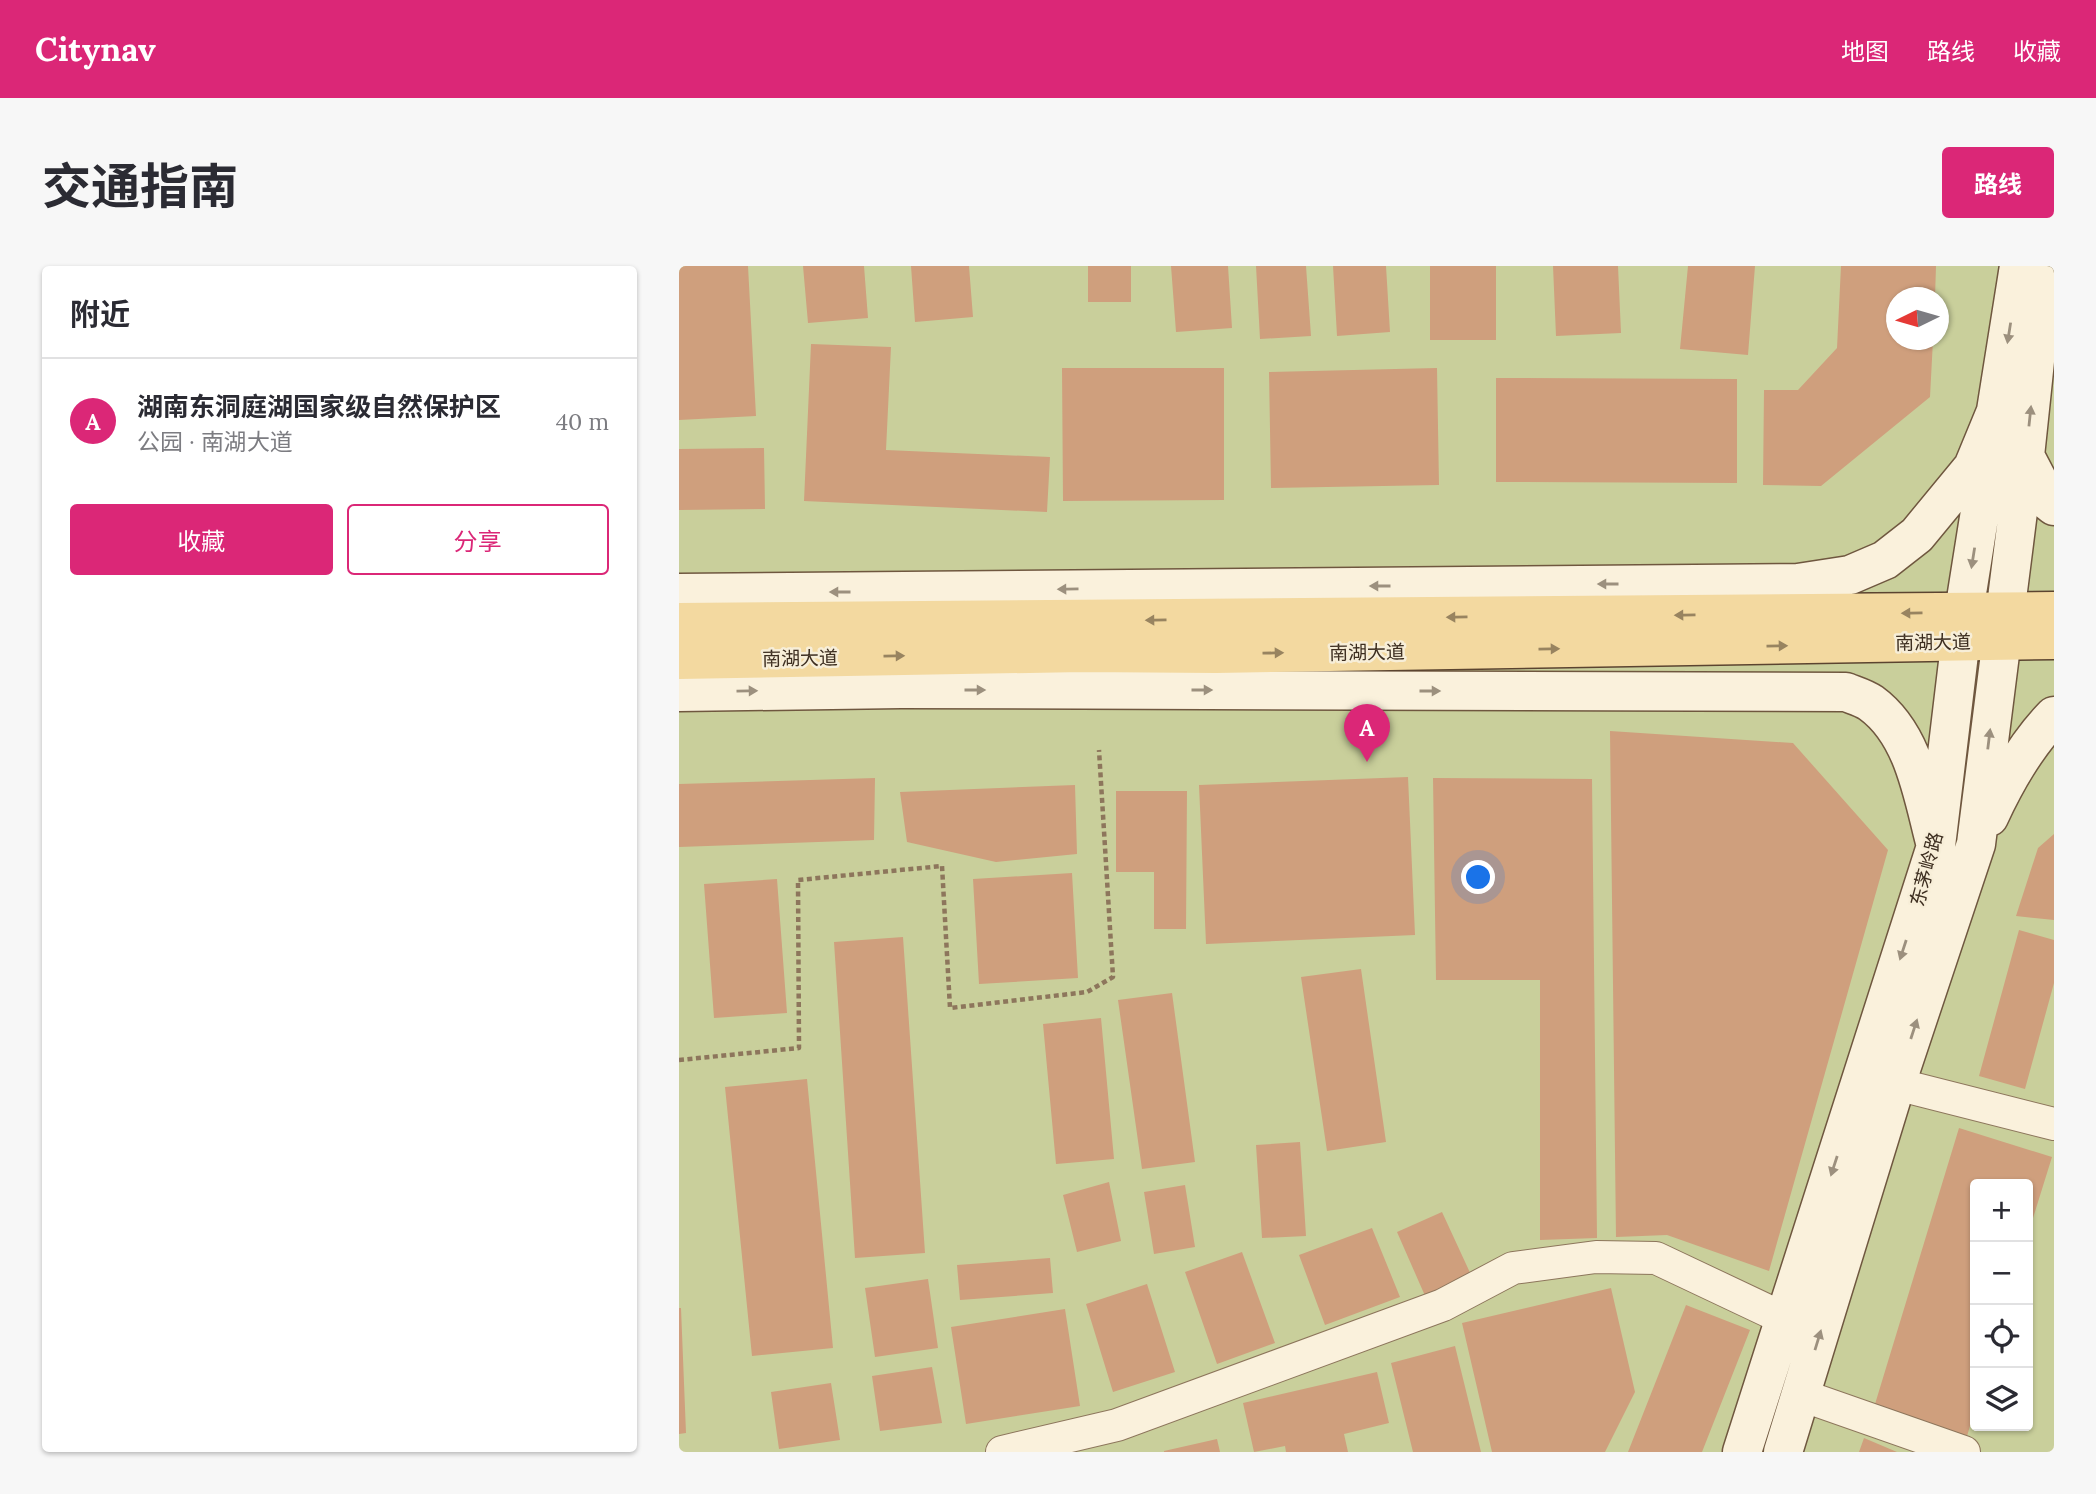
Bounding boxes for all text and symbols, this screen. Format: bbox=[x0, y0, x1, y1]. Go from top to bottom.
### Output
text: Citynav bbox=[35, 28, 156, 70]
text: 地图 bbox=[1841, 36, 1889, 67]
text: 路线 bbox=[1927, 36, 1975, 67]
text: 收藏 bbox=[2013, 36, 2061, 67]
button: 路线 bbox=[1942, 147, 2054, 218]
text: 交通指南 bbox=[42, 155, 238, 217]
north arrow bbox=[1886, 287, 1949, 350]
text: 附近 bbox=[70, 295, 130, 333]
one-way arrow bbox=[2003, 323, 2014, 345]
text: 湖南东洞庭湖国家级自然保护区 bbox=[137, 390, 501, 423]
one-way arrow bbox=[2024, 405, 2035, 427]
text: A bbox=[85, 407, 101, 436]
text: 40 m bbox=[556, 407, 609, 436]
text: 公园 · 南湖大道 bbox=[137, 427, 293, 456]
button: 收藏 bbox=[70, 504, 333, 575]
button: 分享 bbox=[347, 504, 609, 575]
one-way arrow bbox=[1967, 547, 1978, 569]
one-way arrow bbox=[1596, 578, 1618, 590]
one-way arrow bbox=[1369, 580, 1391, 592]
one-way arrow bbox=[1056, 584, 1078, 595]
one-way arrow bbox=[829, 586, 851, 598]
one-way arrow bbox=[1901, 607, 1923, 618]
one-way arrow bbox=[1674, 609, 1696, 621]
one-way arrow bbox=[1446, 611, 1468, 623]
one-way arrow bbox=[1145, 614, 1167, 626]
street label: 南湖大道 bbox=[1895, 629, 1971, 655]
street label: 南湖大道 bbox=[1329, 639, 1405, 665]
one-way arrow bbox=[1766, 640, 1788, 651]
one-way arrow bbox=[1539, 643, 1561, 655]
street label: 南湖大道 bbox=[762, 645, 838, 671]
one-way arrow bbox=[1262, 648, 1284, 659]
one-way arrow bbox=[883, 651, 905, 662]
one-way arrow bbox=[964, 684, 986, 696]
one-way arrow bbox=[1191, 684, 1213, 696]
one-way arrow bbox=[736, 685, 758, 697]
one-way arrow bbox=[1419, 685, 1441, 697]
pin: A bbox=[1344, 704, 1390, 762]
one-way arrow bbox=[1984, 728, 1995, 750]
street label: 东茅岭路 bbox=[1905, 829, 1947, 909]
your location bbox=[1461, 860, 1495, 894]
one-way arrow bbox=[1897, 939, 1908, 960]
one-way arrow bbox=[1909, 1018, 1920, 1039]
one-way arrow bbox=[1828, 1156, 1838, 1177]
map controls bbox=[1970, 1179, 2033, 1431]
button: + bbox=[1970, 1179, 2033, 1242]
button: − bbox=[1970, 1242, 2033, 1305]
button: locate bbox=[1970, 1305, 2033, 1368]
one-way arrow bbox=[1813, 1329, 1823, 1350]
button: layers bbox=[1970, 1368, 2033, 1431]

